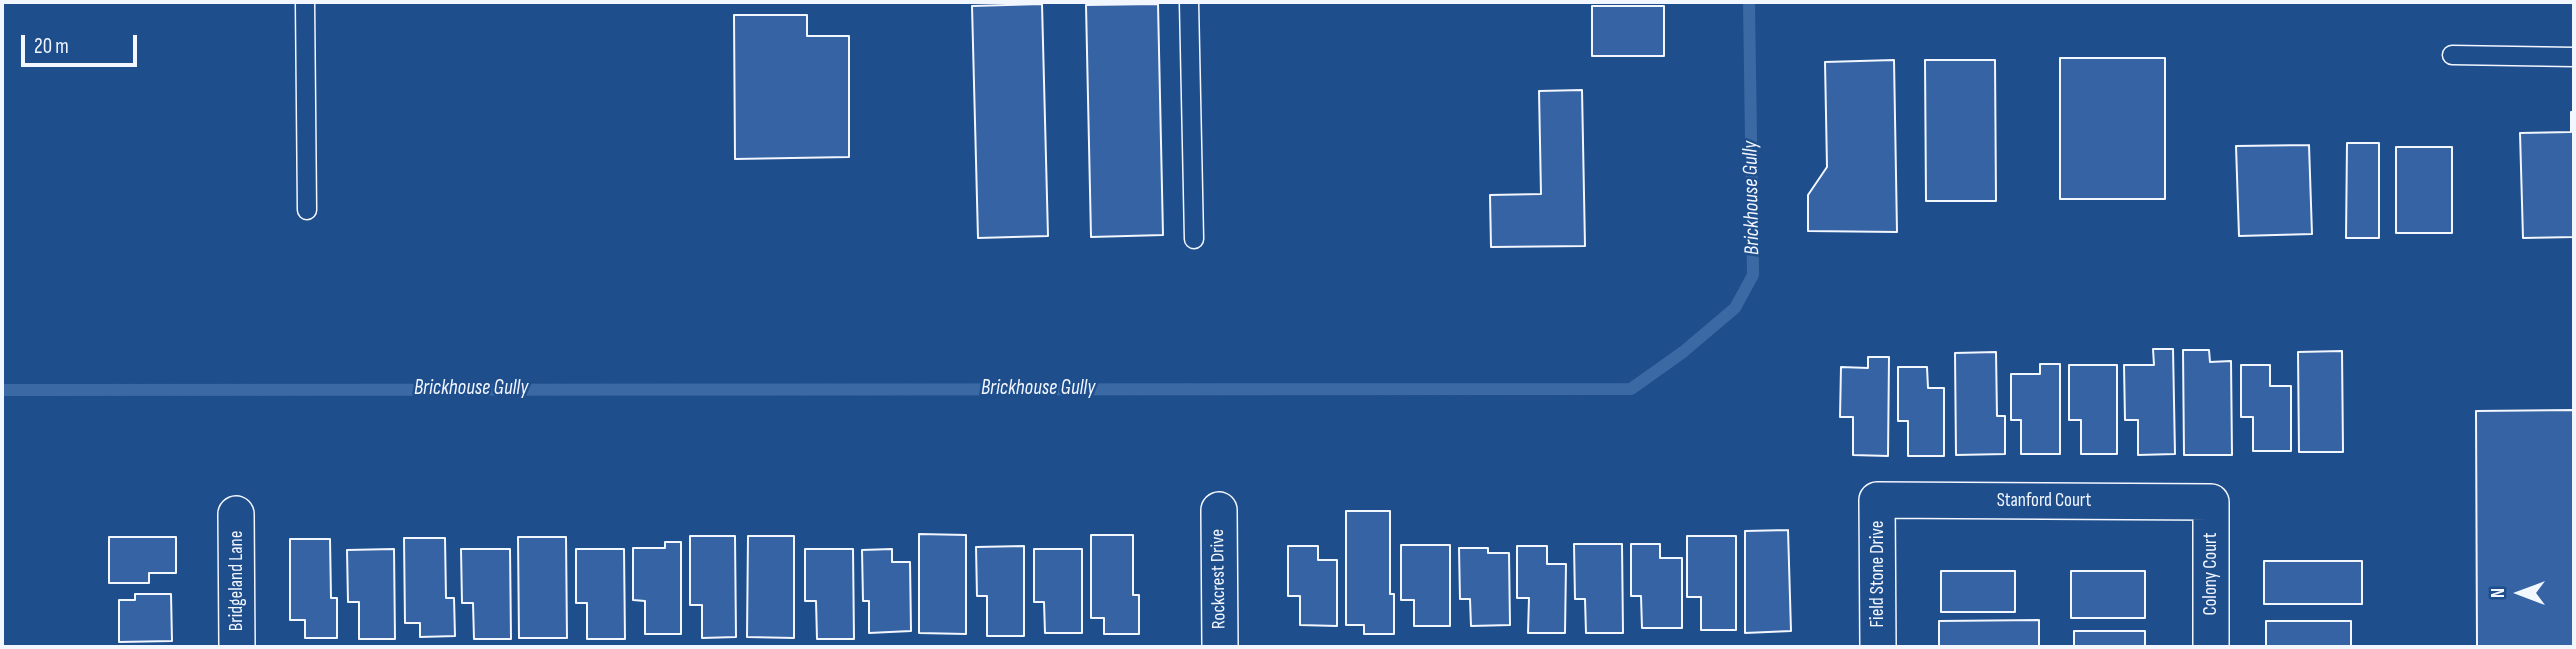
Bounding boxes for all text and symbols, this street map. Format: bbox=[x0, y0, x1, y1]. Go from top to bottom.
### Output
scale bar bbox=[24, 21, 140, 65]
text: 20 m bbox=[34, 34, 69, 59]
water label: Brickhouse Gully bbox=[1738, 141, 1766, 255]
water label: Brickhouse Gully bbox=[414, 376, 528, 402]
water label: Brickhouse Gully bbox=[981, 376, 1095, 402]
street label: Stanford Court bbox=[1997, 490, 2091, 512]
street label: Field Stone Drive bbox=[1867, 521, 1889, 627]
street label: Rockcrest Drive bbox=[1207, 529, 1231, 629]
street label: Bridgeland Lane bbox=[226, 531, 248, 631]
street label: Colony Court bbox=[2200, 532, 2222, 616]
north arrow bbox=[2485, 558, 2555, 628]
text: N bbox=[2487, 588, 2510, 598]

